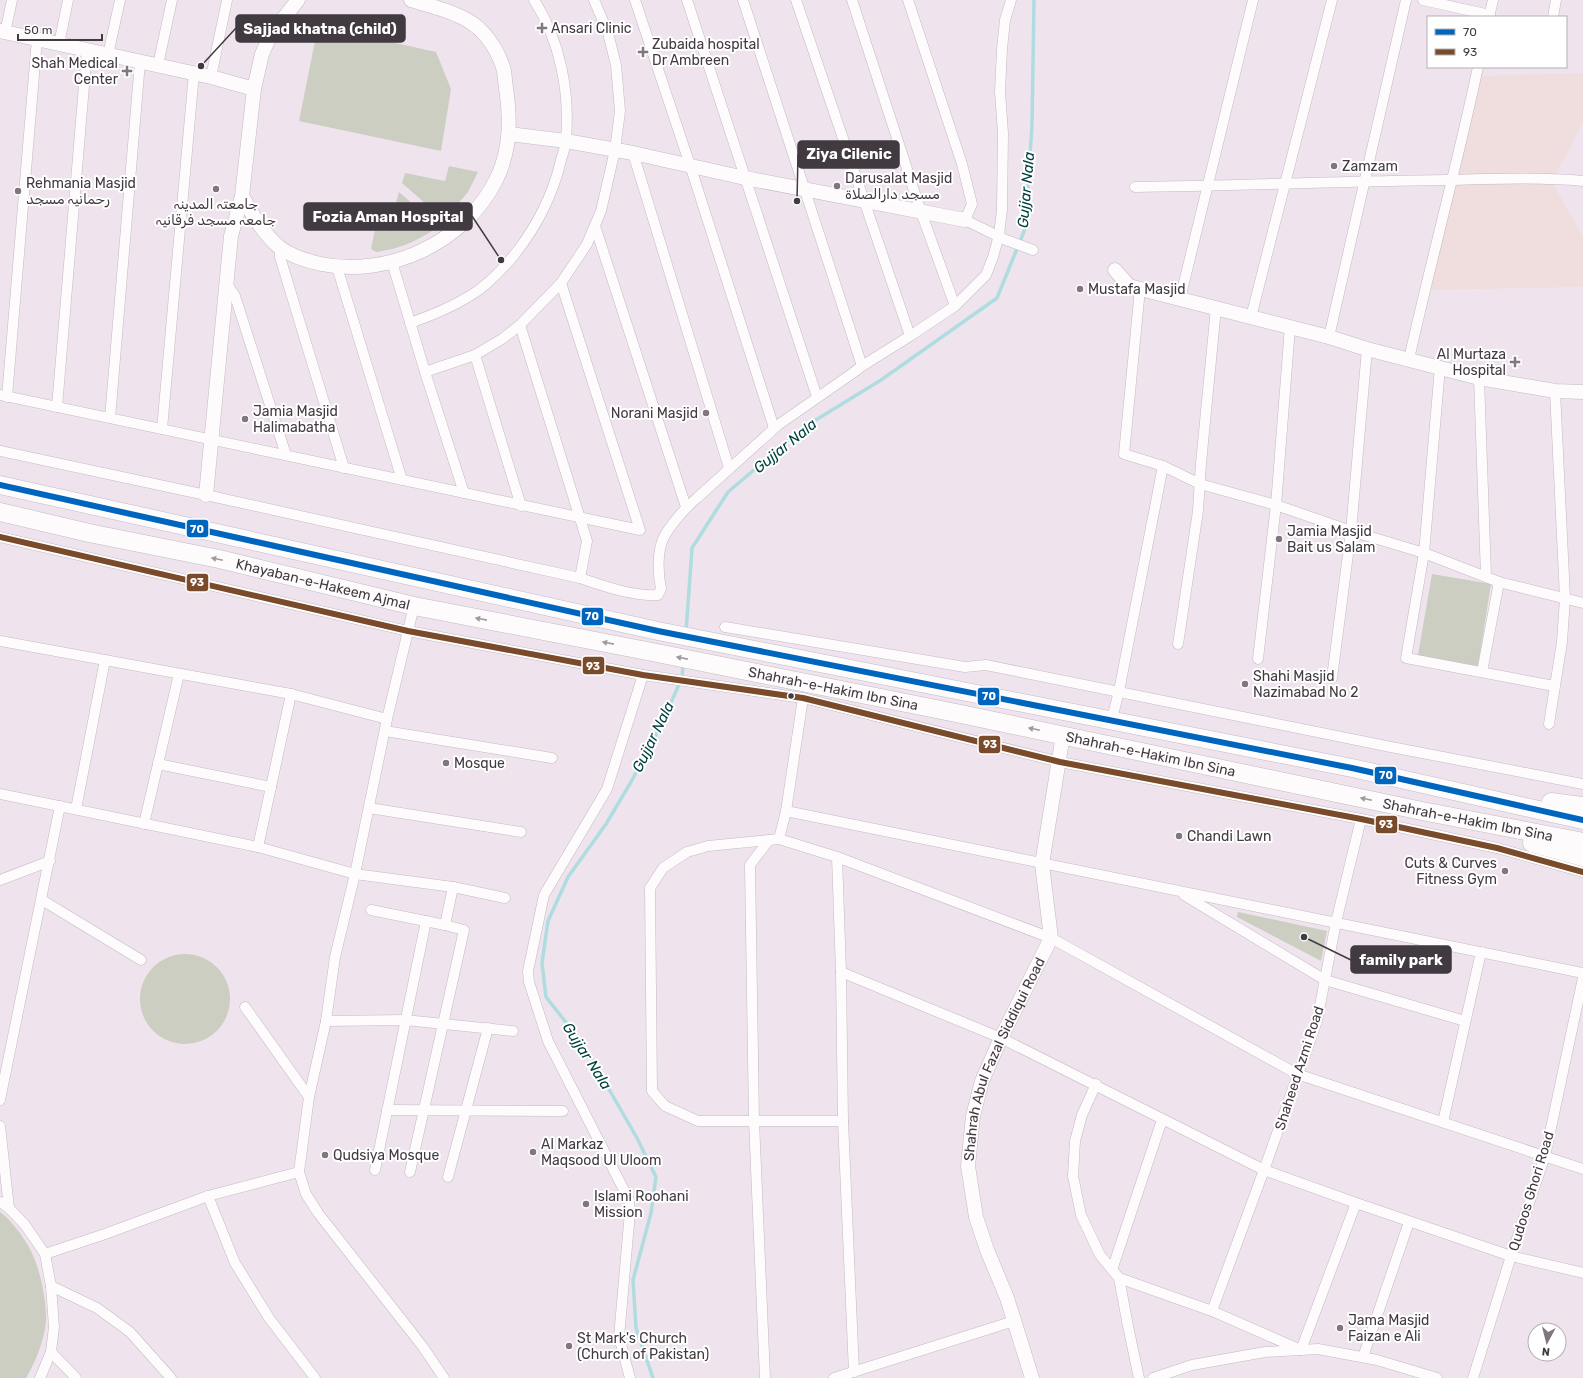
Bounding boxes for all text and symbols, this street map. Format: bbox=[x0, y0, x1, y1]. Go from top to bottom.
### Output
callout: Sajjad khatna (child) bbox=[236, 15, 405, 42]
scale bar bbox=[18, 16, 102, 42]
legend bbox=[1427, 16, 1567, 68]
text: Sajjad khatna (child) bbox=[243, 20, 397, 38]
place label: Ansari Clinic bbox=[551, 20, 632, 37]
marker: Ansari Clinic bbox=[536, 22, 548, 34]
text: 50 m bbox=[24, 23, 52, 37]
text: 70 bbox=[1463, 25, 1477, 39]
place label: Zubaida hospital Dr Ambreen bbox=[652, 36, 760, 69]
text: 93 bbox=[1463, 45, 1477, 59]
marker: Zubaida hospital Dr Ambreen bbox=[637, 46, 649, 58]
place label: Shah Medical Center bbox=[32, 55, 119, 88]
marker: Shah Medical Center bbox=[121, 65, 133, 77]
callout: Ziya Cilenic bbox=[798, 141, 899, 168]
text: Ziya Cilenic bbox=[806, 145, 892, 163]
water label: Gujjar Nala bbox=[1014, 151, 1038, 229]
place label: Zamzam bbox=[1342, 158, 1398, 175]
marker: Zamzam bbox=[1329, 161, 1339, 171]
place label: Darusalat Masjid مسجد دارالصلاة bbox=[845, 170, 952, 203]
place label: Rehmania Masjid رحمانیہ مسجد bbox=[26, 175, 136, 208]
marker: Darusalat Masjid مسجد دارالصلاة bbox=[832, 181, 842, 191]
marker: جامعتہ المدینہ جامعہ مسجد فرقانیہ bbox=[211, 184, 221, 194]
marker: Rehmania Masjid رحمانیہ مسجد bbox=[13, 186, 23, 196]
place label: جامعتہ المدینہ جامعہ مسجد فرقانیہ bbox=[156, 196, 276, 229]
callout: Fozia Aman Hospital bbox=[304, 203, 472, 230]
text: Fozia Aman Hospital bbox=[312, 208, 464, 226]
place label: Mustafa Masjid bbox=[1088, 281, 1186, 298]
marker: Mustafa Masjid bbox=[1075, 284, 1085, 294]
place label: Al Murtaza Hospital bbox=[1437, 346, 1506, 379]
marker: Al Murtaza Hospital bbox=[1509, 356, 1521, 368]
place label: Jamia Masjid Halimabatha bbox=[253, 403, 338, 436]
place label: Norani Masjid bbox=[611, 405, 698, 422]
marker: Norani Masjid bbox=[701, 408, 711, 418]
marker: Jamia Masjid Halimabatha bbox=[240, 414, 250, 424]
water label: Gujjar Nala bbox=[750, 415, 821, 477]
line badge: 70 bbox=[186, 519, 209, 538]
text: 70 bbox=[190, 523, 204, 536]
place label: Jamia Masjid Bait us Salam bbox=[1287, 523, 1375, 556]
marker: Jamia Masjid Bait us Salam bbox=[1274, 534, 1284, 544]
one-way arrow bbox=[211, 555, 224, 561]
street label: Khayaban-e-Hakeem Ajmal bbox=[234, 555, 412, 614]
line badge: 93 bbox=[186, 573, 209, 592]
text: 93 bbox=[190, 576, 204, 589]
line badge: 70 bbox=[581, 607, 604, 626]
text: 70 bbox=[585, 610, 599, 623]
one-way arrow bbox=[474, 616, 487, 622]
one-way arrow bbox=[602, 640, 614, 646]
one-way arrow bbox=[676, 654, 688, 660]
line badge: 93 bbox=[582, 656, 605, 675]
text: 93 bbox=[586, 660, 600, 673]
street label: Shahrah-e-Hakim Ibn Sina bbox=[747, 664, 920, 714]
place label: Shahi Masjid Nazimabad No 2 bbox=[1253, 668, 1358, 701]
marker: Shahi Masjid Nazimabad No 2 bbox=[1240, 679, 1250, 689]
line badge: 70 bbox=[977, 687, 1000, 706]
text: 70 bbox=[982, 690, 996, 703]
unlabelled marker bbox=[786, 691, 796, 701]
water label: Gujjar Nala bbox=[628, 698, 678, 775]
one-way arrow bbox=[1027, 726, 1040, 732]
street label: Shahrah-e-Hakim Ibn Sina bbox=[1064, 728, 1237, 781]
line badge: 93 bbox=[978, 735, 1001, 754]
text: 93 bbox=[983, 738, 997, 751]
place label: Mosque bbox=[454, 755, 505, 772]
marker: Mosque bbox=[441, 758, 451, 768]
line badge: 70 bbox=[1374, 766, 1397, 785]
text: 70 bbox=[1379, 769, 1393, 782]
street label: Shahrah-e-Hakim Ibn Sina bbox=[1381, 795, 1554, 845]
one-way arrow bbox=[1360, 796, 1372, 802]
line badge: 93 bbox=[1375, 815, 1398, 834]
text: 93 bbox=[1379, 818, 1393, 831]
place label: Chandi Lawn bbox=[1187, 828, 1272, 845]
marker: Chandi Lawn bbox=[1174, 831, 1184, 841]
place label: Cuts & Curves Fitness Gym bbox=[1405, 855, 1497, 888]
marker: Cuts & Curves Fitness Gym bbox=[1500, 866, 1510, 876]
callout: family park bbox=[1351, 946, 1451, 973]
text: family park bbox=[1359, 951, 1443, 969]
street label: Shahrah Abul Fazal Siddiqui Road bbox=[961, 955, 1049, 1162]
street label: Shaheed Azmi Road bbox=[1271, 1004, 1328, 1132]
water label: Gujjar Nala bbox=[559, 1019, 616, 1093]
street label: Qudoos Ghori Road bbox=[1505, 1129, 1558, 1253]
place label: Al Markaz Maqsood Ul Uloom bbox=[541, 1136, 662, 1169]
place label: Qudsiya Mosque bbox=[333, 1147, 439, 1164]
marker: Al Markaz Maqsood Ul Uloom bbox=[528, 1147, 538, 1157]
marker: Qudsiya Mosque bbox=[320, 1150, 330, 1160]
place label: Islami Roohani Mission bbox=[594, 1188, 689, 1221]
marker: Islami Roohani Mission bbox=[581, 1199, 591, 1209]
place label: Jama Masjid Faizan e Ali bbox=[1348, 1312, 1429, 1345]
north arrow bbox=[1527, 1322, 1567, 1362]
marker: Jama Masjid Faizan e Ali bbox=[1335, 1323, 1345, 1333]
place label: St Mark's Church (Church of Pakistan) bbox=[577, 1330, 709, 1363]
marker: St Mark's Church (Church of Pakistan) bbox=[564, 1341, 574, 1351]
text: N bbox=[1541, 1344, 1551, 1358]

